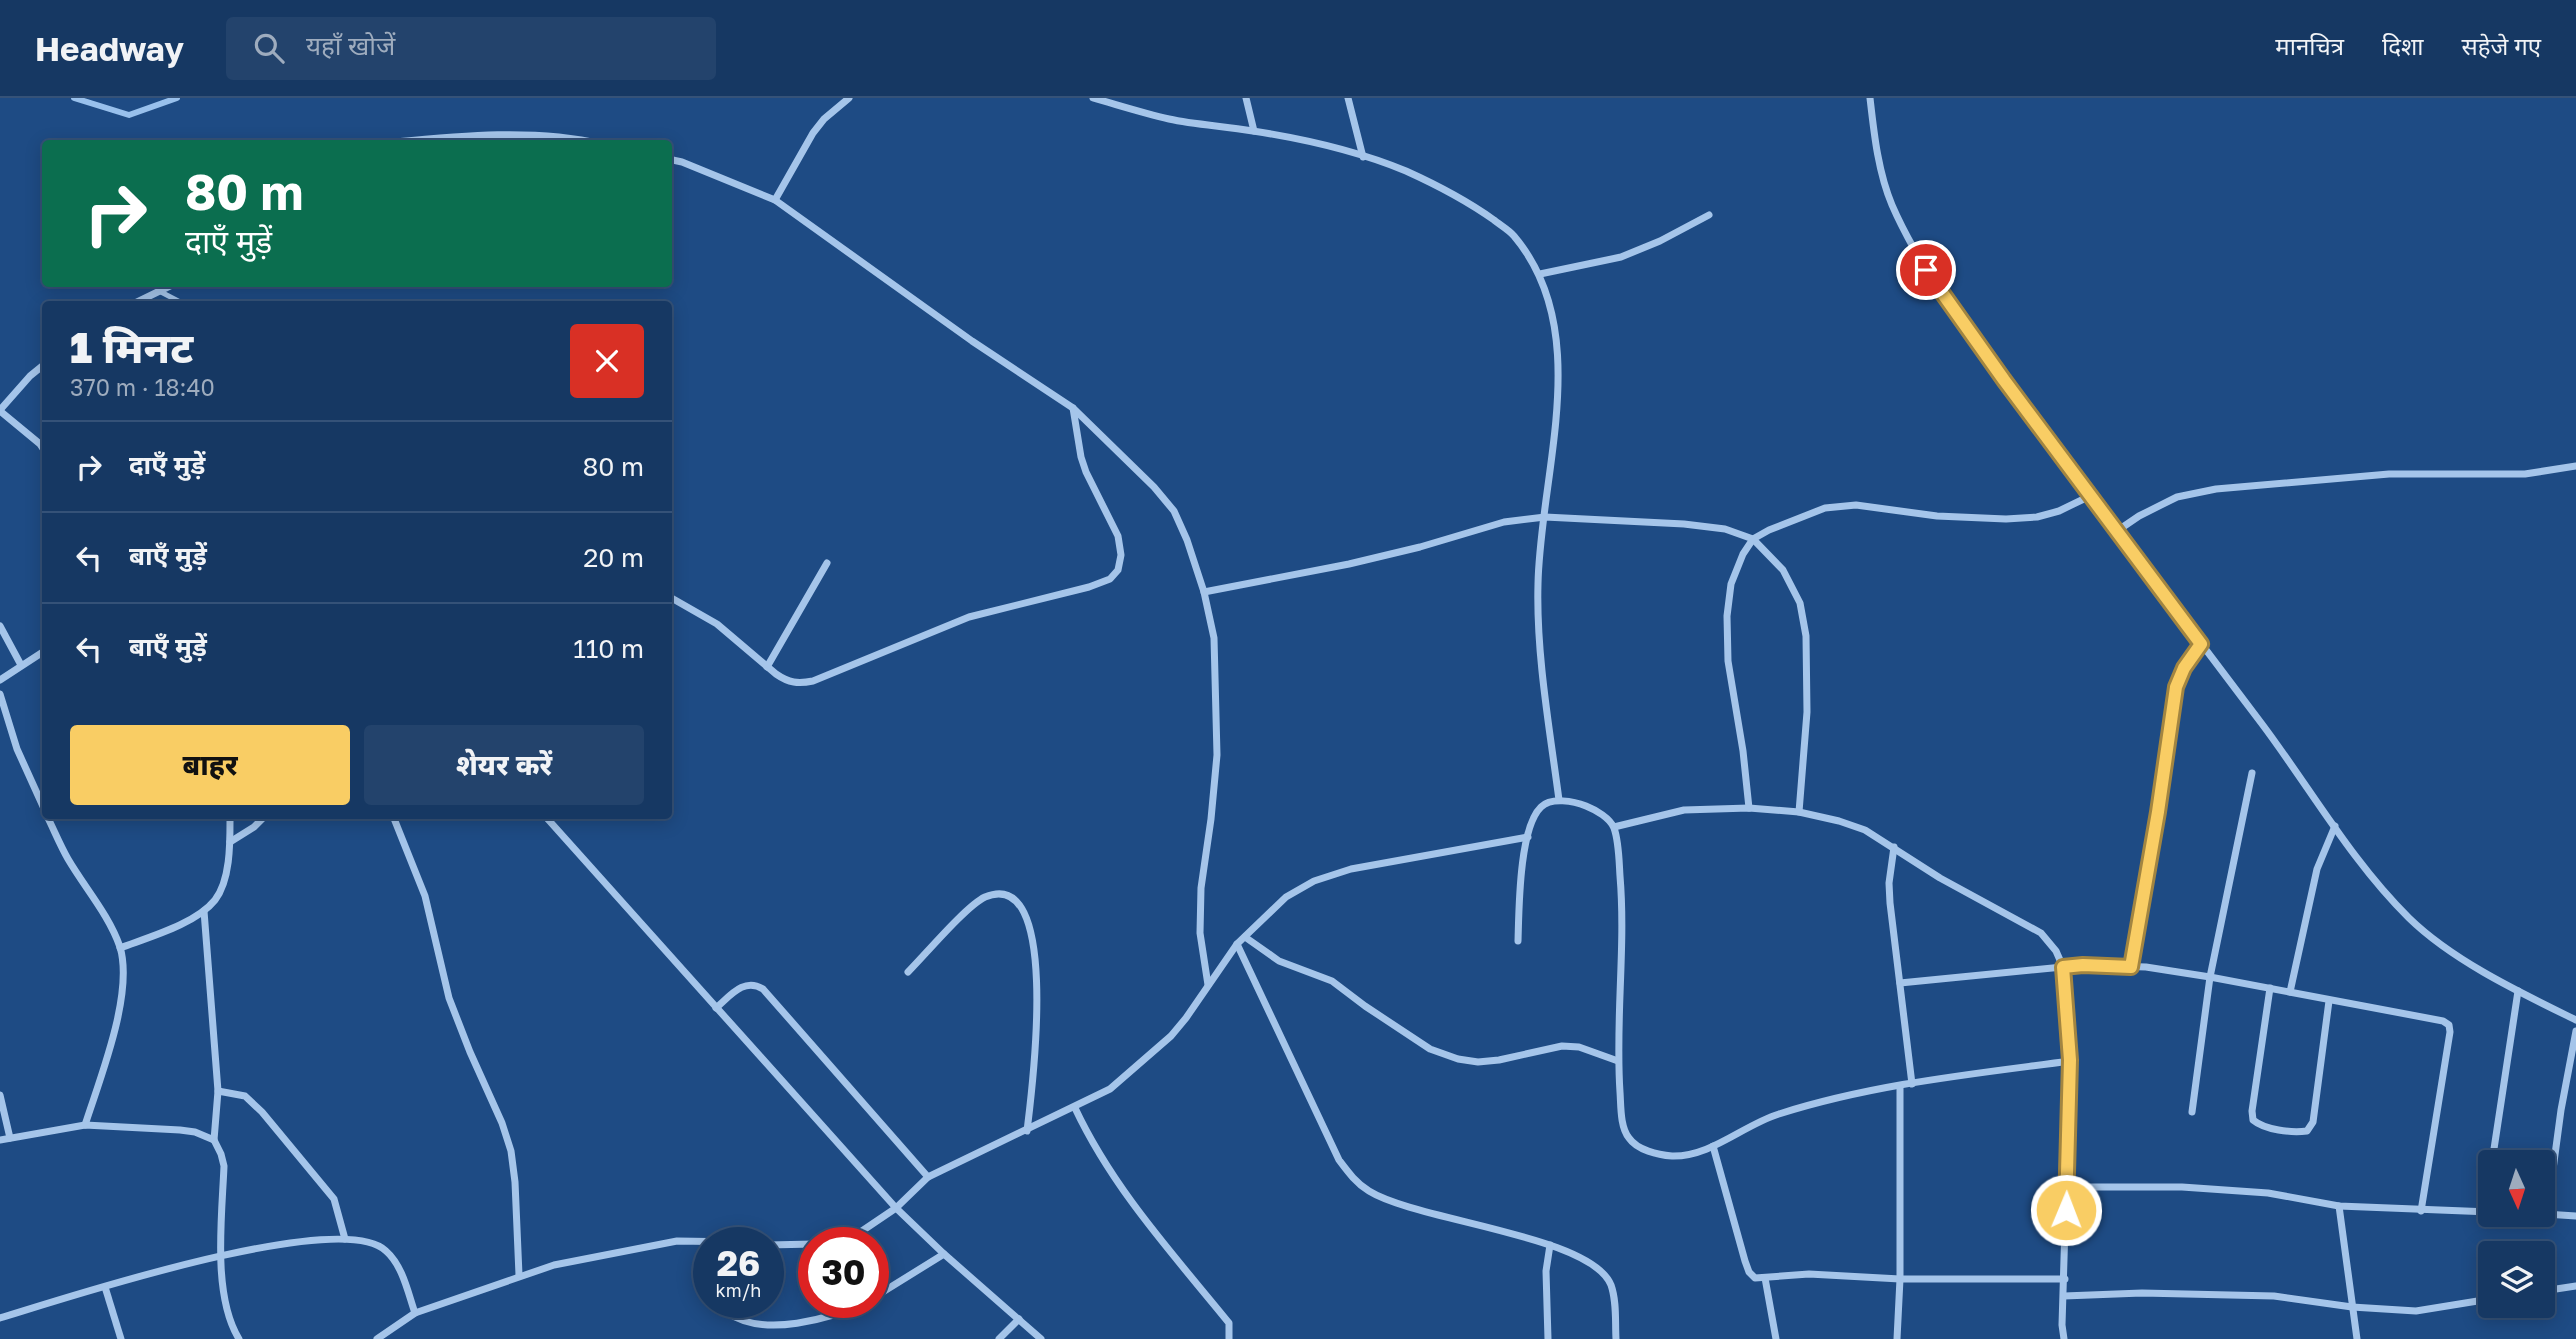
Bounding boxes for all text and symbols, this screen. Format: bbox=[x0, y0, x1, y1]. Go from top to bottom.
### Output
search box bbox=[226, 17, 716, 80]
text: Headway bbox=[35, 29, 184, 68]
icon: search bbox=[250, 29, 288, 67]
text: यहाँ खोजें bbox=[306, 30, 395, 61]
text: मानचित्र bbox=[2275, 31, 2344, 60]
text: दिशा bbox=[2382, 31, 2423, 60]
text: सहेजे गए bbox=[2461, 31, 2541, 60]
text: 80 m bbox=[185, 162, 303, 221]
icon: right bbox=[70, 168, 161, 259]
text: दाएँ मुड़ें bbox=[185, 222, 272, 260]
pin bbox=[1896, 240, 1956, 300]
icon: arrive bbox=[1907, 251, 1945, 289]
text: 1 मिनट bbox=[70, 322, 193, 372]
button: close bbox=[570, 324, 644, 398]
text: 370 m · 18:40 bbox=[70, 373, 215, 401]
icon: right bbox=[70, 448, 108, 486]
text: दाएँ मुड़ें bbox=[129, 449, 205, 480]
text: 80 m bbox=[583, 451, 644, 482]
icon: left bbox=[70, 539, 108, 577]
text: बाएँ मुड़ें bbox=[129, 540, 207, 571]
text: 20 m bbox=[583, 542, 644, 573]
icon: left bbox=[70, 630, 108, 668]
text: बाएँ मुड़ें bbox=[129, 631, 207, 662]
text: 110 m bbox=[573, 633, 644, 664]
button: बाहर bbox=[70, 725, 350, 805]
button: शेयर करें bbox=[364, 725, 644, 805]
north arrow bbox=[2478, 1150, 2555, 1227]
map controls bbox=[2478, 1150, 2555, 1318]
position arrow bbox=[2029, 1173, 2103, 1247]
speed limit sign: 30 bbox=[798, 1227, 889, 1318]
button: layers bbox=[2478, 1241, 2555, 1318]
text: 26 bbox=[717, 1242, 760, 1284]
text: km/h bbox=[716, 1279, 761, 1301]

